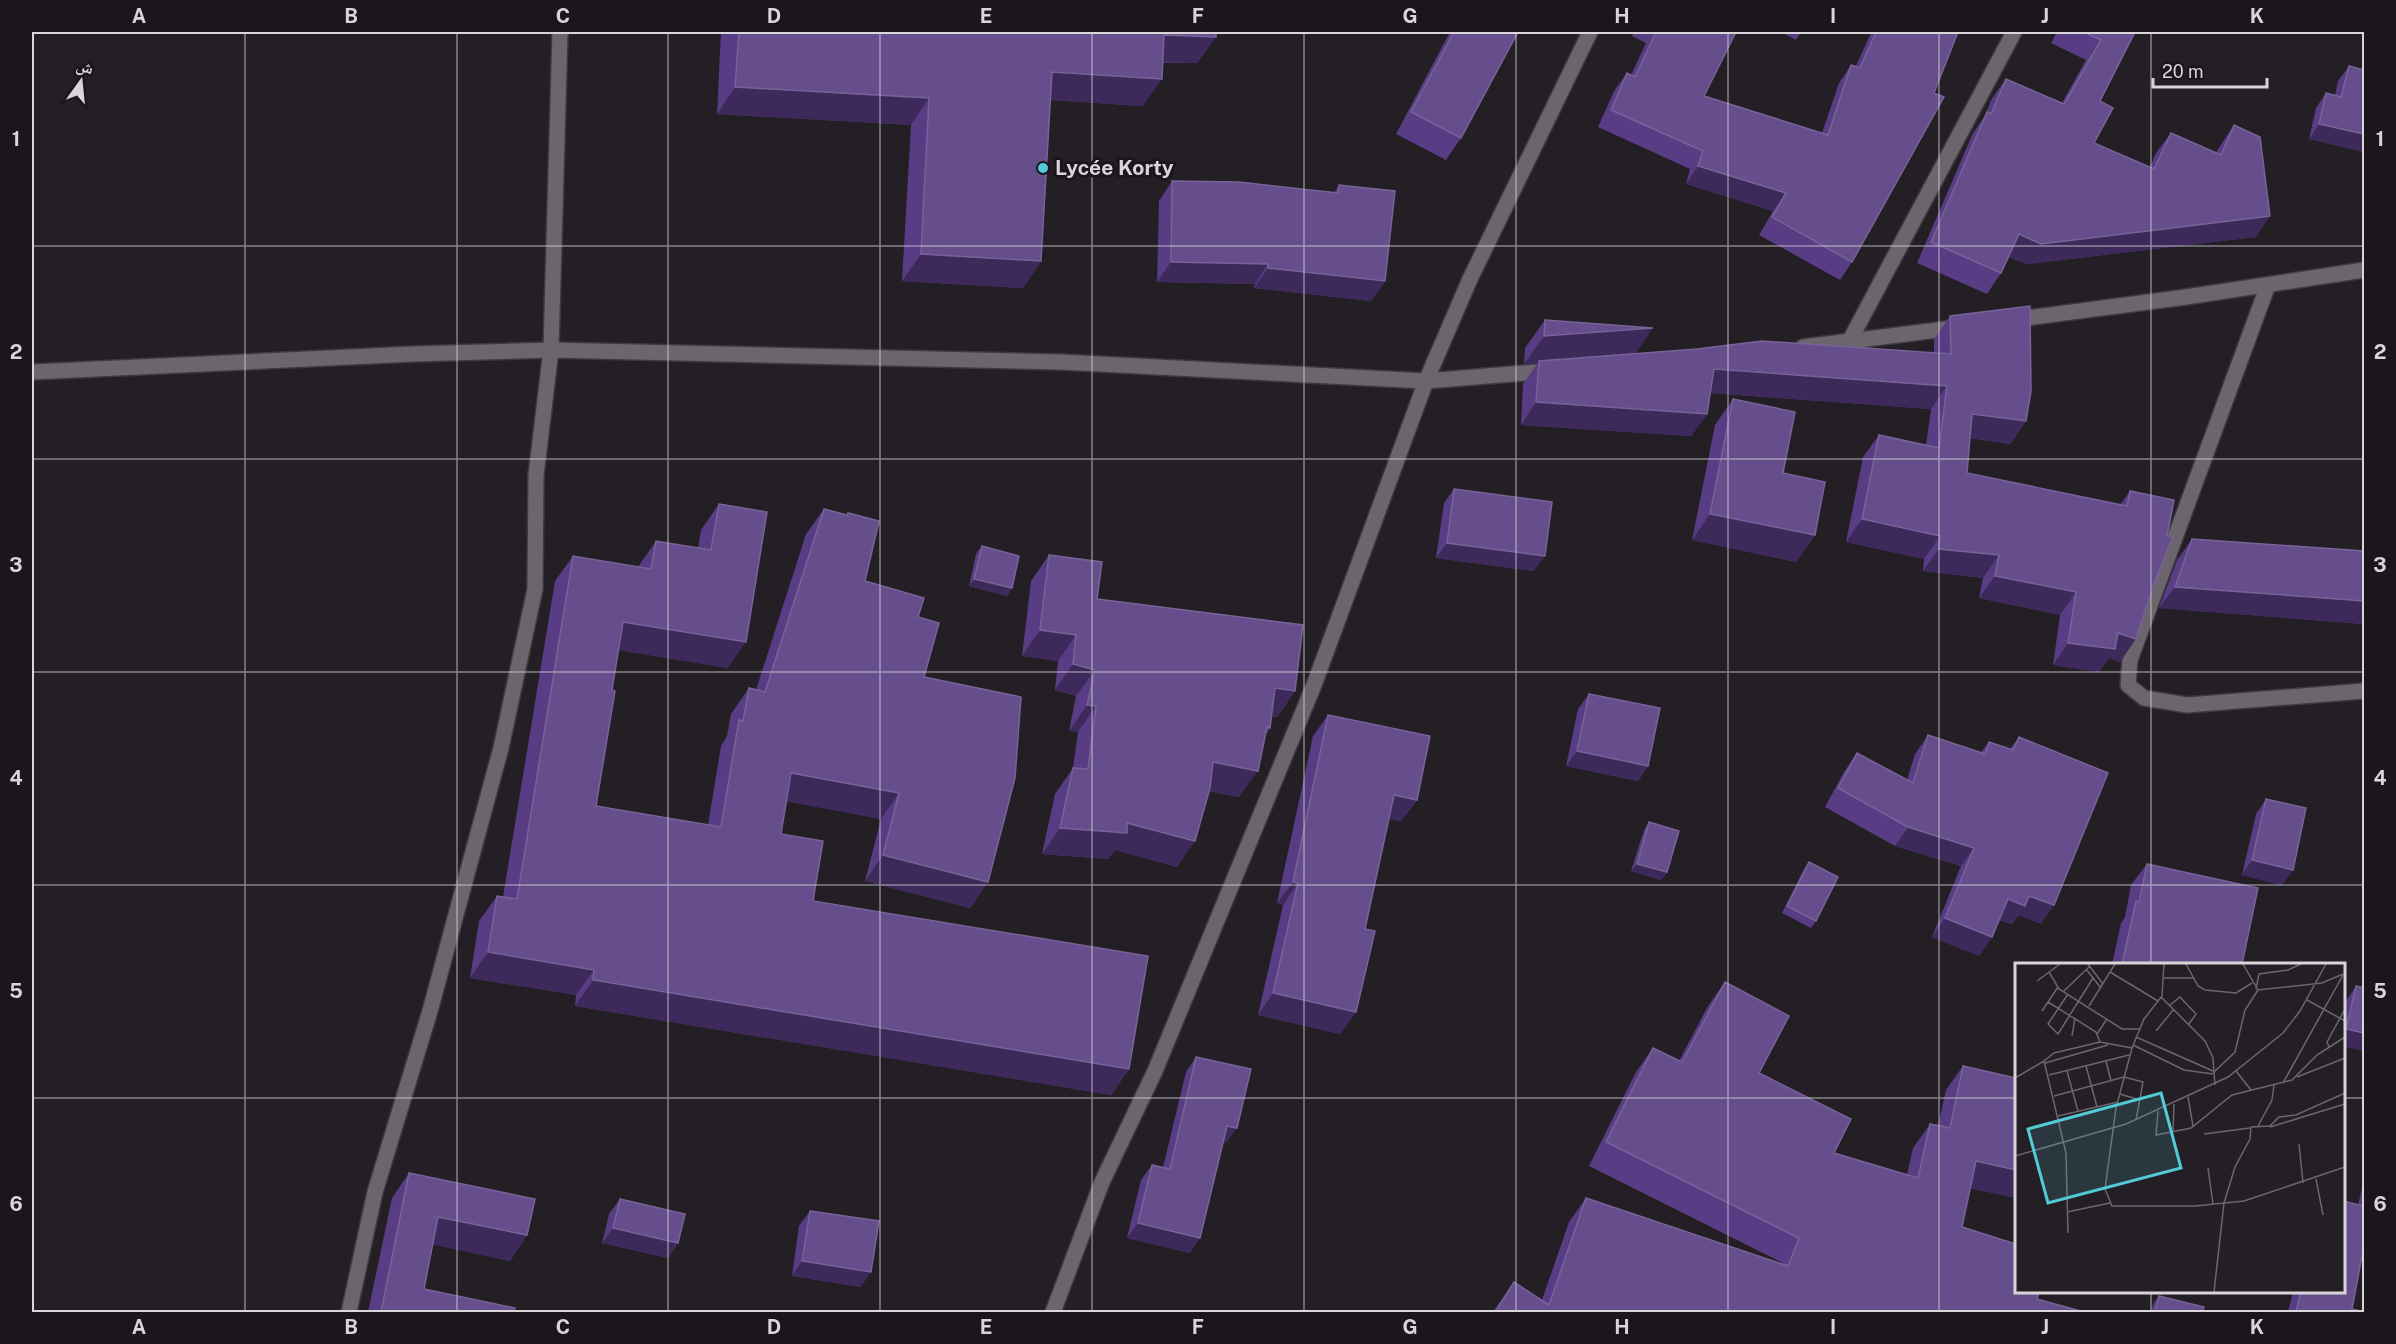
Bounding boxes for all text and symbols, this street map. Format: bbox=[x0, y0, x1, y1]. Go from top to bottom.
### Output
text: A bbox=[132, 4, 146, 28]
text: B bbox=[344, 4, 358, 28]
text: C bbox=[556, 4, 570, 28]
text: D bbox=[767, 4, 781, 28]
text: E bbox=[980, 4, 992, 28]
text: F bbox=[1192, 4, 1204, 28]
text: G bbox=[1402, 4, 1418, 28]
text: H bbox=[1614, 4, 1630, 28]
text: I bbox=[1830, 4, 1836, 28]
text: J bbox=[2041, 4, 2049, 28]
text: K bbox=[2250, 4, 2264, 28]
north arrow bbox=[51, 51, 111, 111]
scale bar bbox=[2153, 51, 2267, 89]
text: ش bbox=[74, 56, 95, 78]
text: 20 m bbox=[2162, 61, 2204, 82]
text: 1 bbox=[12, 127, 20, 151]
text: 1 bbox=[2376, 127, 2384, 151]
place label: Lycée Korty bbox=[1055, 155, 1174, 180]
marker: Lycée Korty bbox=[1036, 161, 1050, 175]
text: 2 bbox=[10, 340, 22, 364]
text: 2 bbox=[2374, 340, 2386, 364]
text: 3 bbox=[9, 553, 23, 577]
text: 3 bbox=[2373, 553, 2387, 577]
text: 4 bbox=[9, 766, 23, 790]
text: 4 bbox=[2373, 766, 2387, 790]
inset map bbox=[2015, 963, 2345, 1293]
text: 5 bbox=[9, 979, 23, 1003]
text: 5 bbox=[2373, 979, 2387, 1003]
text: 6 bbox=[9, 1192, 23, 1216]
text: 6 bbox=[2373, 1192, 2387, 1216]
text: A bbox=[132, 1315, 146, 1339]
text: B bbox=[344, 1315, 358, 1339]
text: C bbox=[556, 1315, 570, 1339]
text: D bbox=[767, 1315, 781, 1339]
text: E bbox=[980, 1315, 992, 1339]
text: F bbox=[1192, 1315, 1204, 1339]
text: G bbox=[1402, 1315, 1418, 1339]
text: H bbox=[1614, 1315, 1630, 1339]
text: I bbox=[1830, 1315, 1836, 1339]
text: J bbox=[2041, 1315, 2049, 1339]
text: K bbox=[2250, 1315, 2264, 1339]

